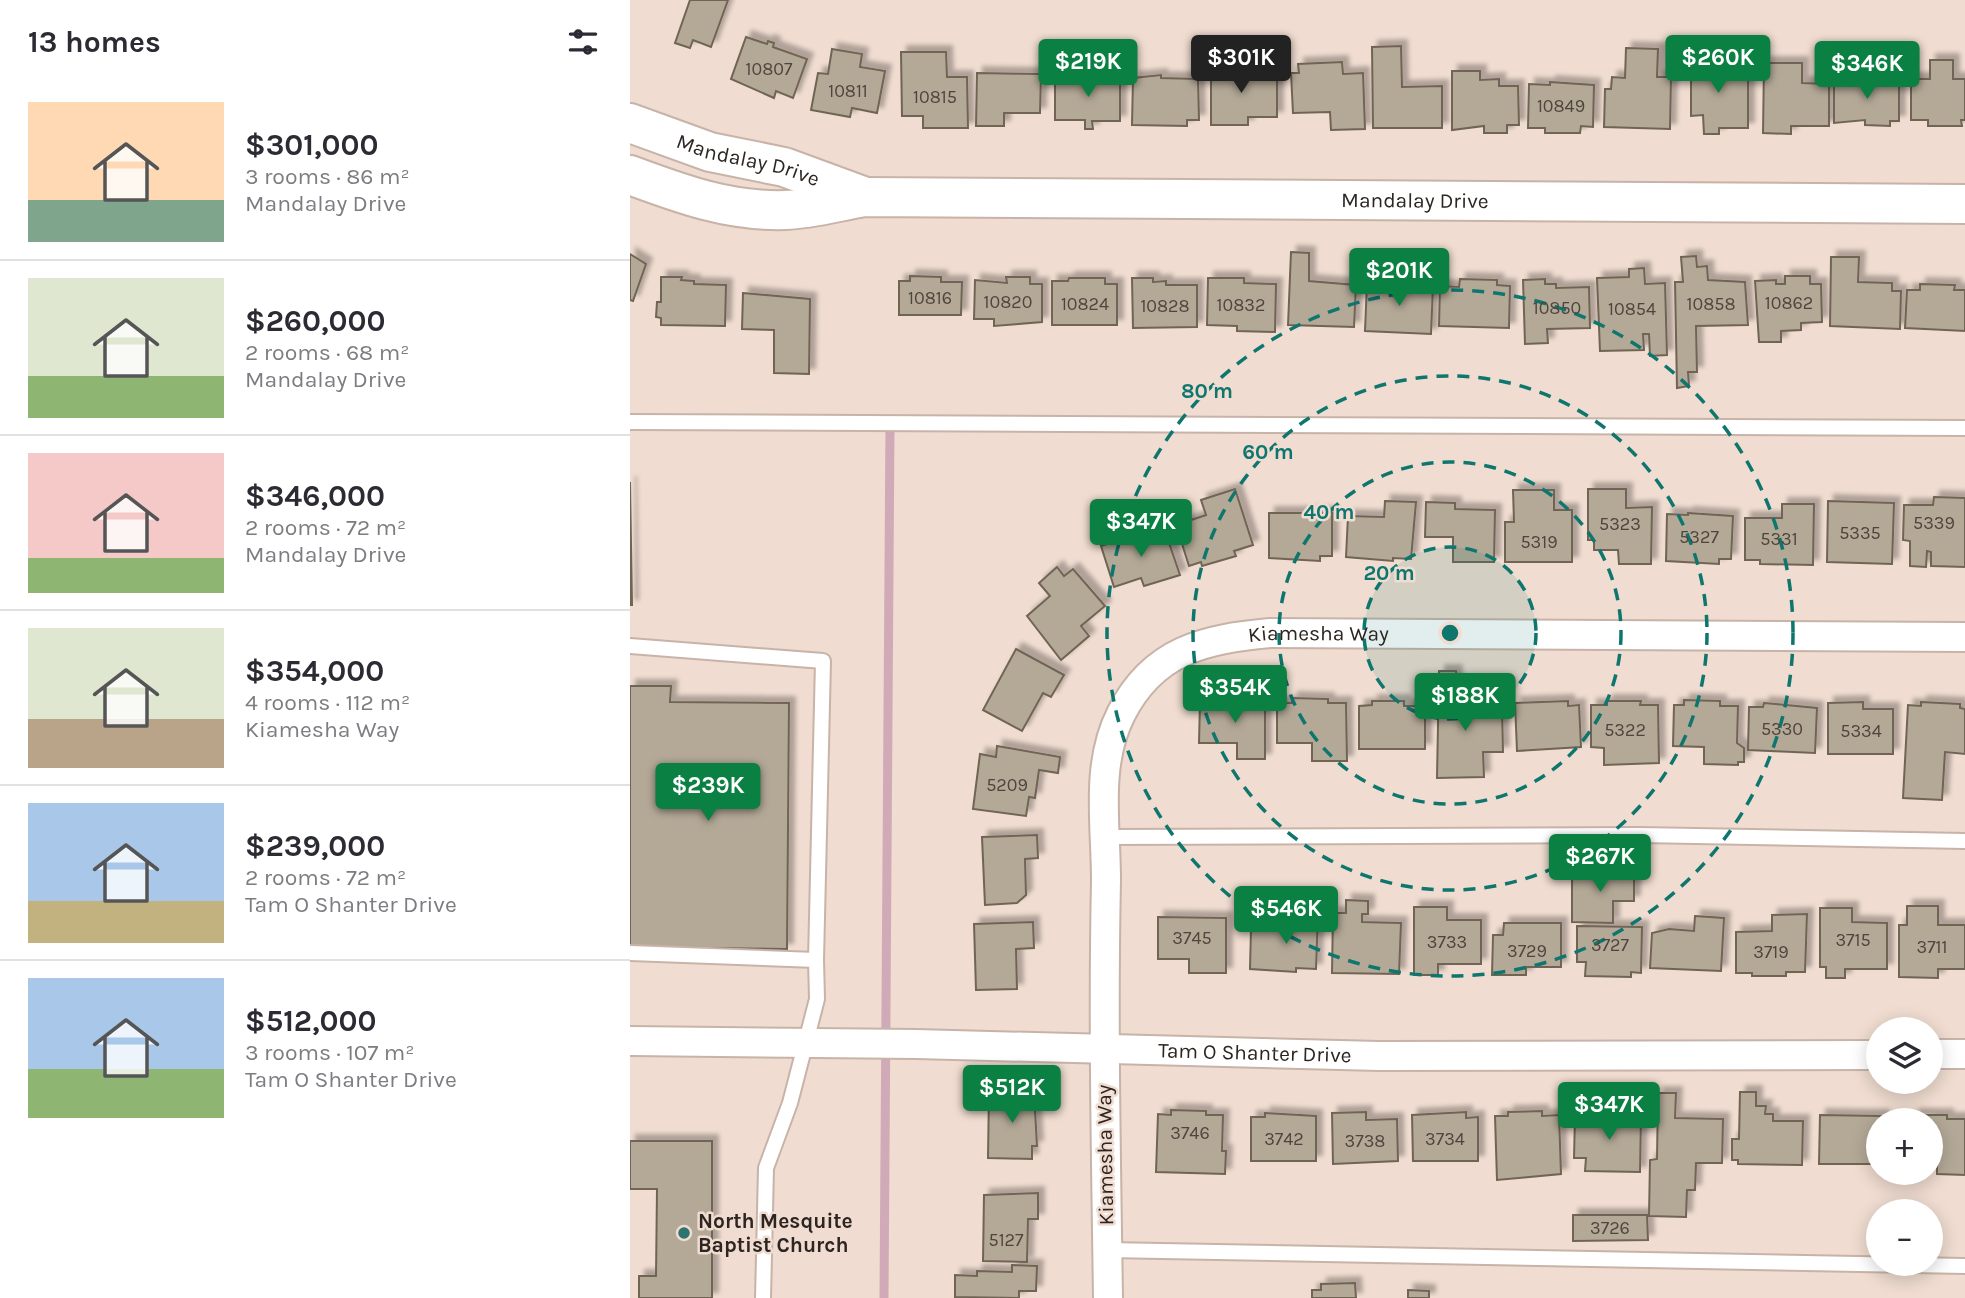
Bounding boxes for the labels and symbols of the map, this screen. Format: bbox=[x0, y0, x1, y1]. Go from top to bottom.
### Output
pin: $301K bbox=[1192, 36, 1290, 95]
pin: $260K bbox=[1669, 36, 1767, 95]
pin: $219K bbox=[1039, 40, 1137, 99]
pin: $346K bbox=[1818, 42, 1916, 101]
house number: 10807 bbox=[746, 58, 793, 80]
house number: 10811 bbox=[828, 80, 868, 102]
house number: 10815 bbox=[913, 86, 957, 108]
house number: 10849 bbox=[1537, 95, 1585, 117]
street label: Mandalay Drive bbox=[673, 129, 823, 191]
street label: Mandalay Drive bbox=[1341, 188, 1489, 213]
pin: $201K bbox=[1350, 248, 1448, 308]
house number: 10816 bbox=[908, 287, 952, 309]
house number: 10820 bbox=[984, 291, 1032, 313]
house number: 10862 bbox=[1765, 292, 1813, 314]
house number: 10824 bbox=[1061, 293, 1109, 315]
house number: 10858 bbox=[1687, 293, 1735, 315]
house number: 10832 bbox=[1217, 294, 1265, 316]
house number: 10828 bbox=[1140, 295, 1190, 317]
house number: 10850 bbox=[1533, 297, 1581, 319]
house number: 10854 bbox=[1608, 298, 1656, 320]
text: 80 m bbox=[1181, 379, 1233, 403]
text: 60 m bbox=[1242, 440, 1294, 464]
pin: $347K bbox=[1092, 500, 1190, 559]
text: 40 m bbox=[1303, 500, 1355, 524]
house number: 5339 bbox=[1913, 512, 1955, 534]
house number: 5323 bbox=[1599, 513, 1641, 535]
house number: 5335 bbox=[1839, 522, 1881, 544]
house number: 5327 bbox=[1679, 526, 1719, 548]
house number: 5331 bbox=[1760, 528, 1798, 550]
house number: 5319 bbox=[1520, 531, 1558, 553]
text: 20 m bbox=[1363, 561, 1415, 585]
street label: Kiamesha Way bbox=[1247, 621, 1389, 647]
centre of rings bbox=[1438, 621, 1462, 645]
pin: $354K bbox=[1186, 666, 1284, 725]
pin: $188K bbox=[1416, 674, 1514, 733]
house number: 5330 bbox=[1761, 718, 1803, 740]
house number: 5322 bbox=[1604, 719, 1646, 741]
house number: 5334 bbox=[1840, 720, 1882, 742]
pin: $239K bbox=[659, 764, 757, 823]
house number: 5209 bbox=[986, 774, 1028, 796]
pin: $267K bbox=[1551, 834, 1649, 894]
pin: $546K bbox=[1237, 886, 1335, 946]
house number: 3745 bbox=[1172, 927, 1212, 949]
house number: 3715 bbox=[1835, 929, 1871, 951]
house number: 3733 bbox=[1427, 931, 1467, 953]
house number: 3727 bbox=[1591, 934, 1630, 956]
house number: 3711 bbox=[1917, 936, 1947, 958]
house number: 3729 bbox=[1507, 940, 1547, 962]
house number: 3719 bbox=[1753, 941, 1789, 963]
street label: Tam O Shanter Drive bbox=[1158, 1038, 1352, 1067]
pin: $512K bbox=[963, 1066, 1061, 1125]
pin: $347K bbox=[1560, 1082, 1658, 1142]
street label: Kiamesha Way bbox=[1092, 1084, 1118, 1226]
house number: 3746 bbox=[1170, 1122, 1210, 1144]
house number: 3742 bbox=[1264, 1128, 1304, 1150]
house number: 3734 bbox=[1425, 1128, 1465, 1150]
house number: 3738 bbox=[1345, 1130, 1385, 1152]
place label: North Mesquite Baptist Church bbox=[698, 1209, 853, 1257]
house number: 3726 bbox=[1590, 1217, 1630, 1239]
marker: North Mesquite Baptist Church bbox=[676, 1225, 692, 1241]
house number: 5127 bbox=[989, 1229, 1024, 1251]

